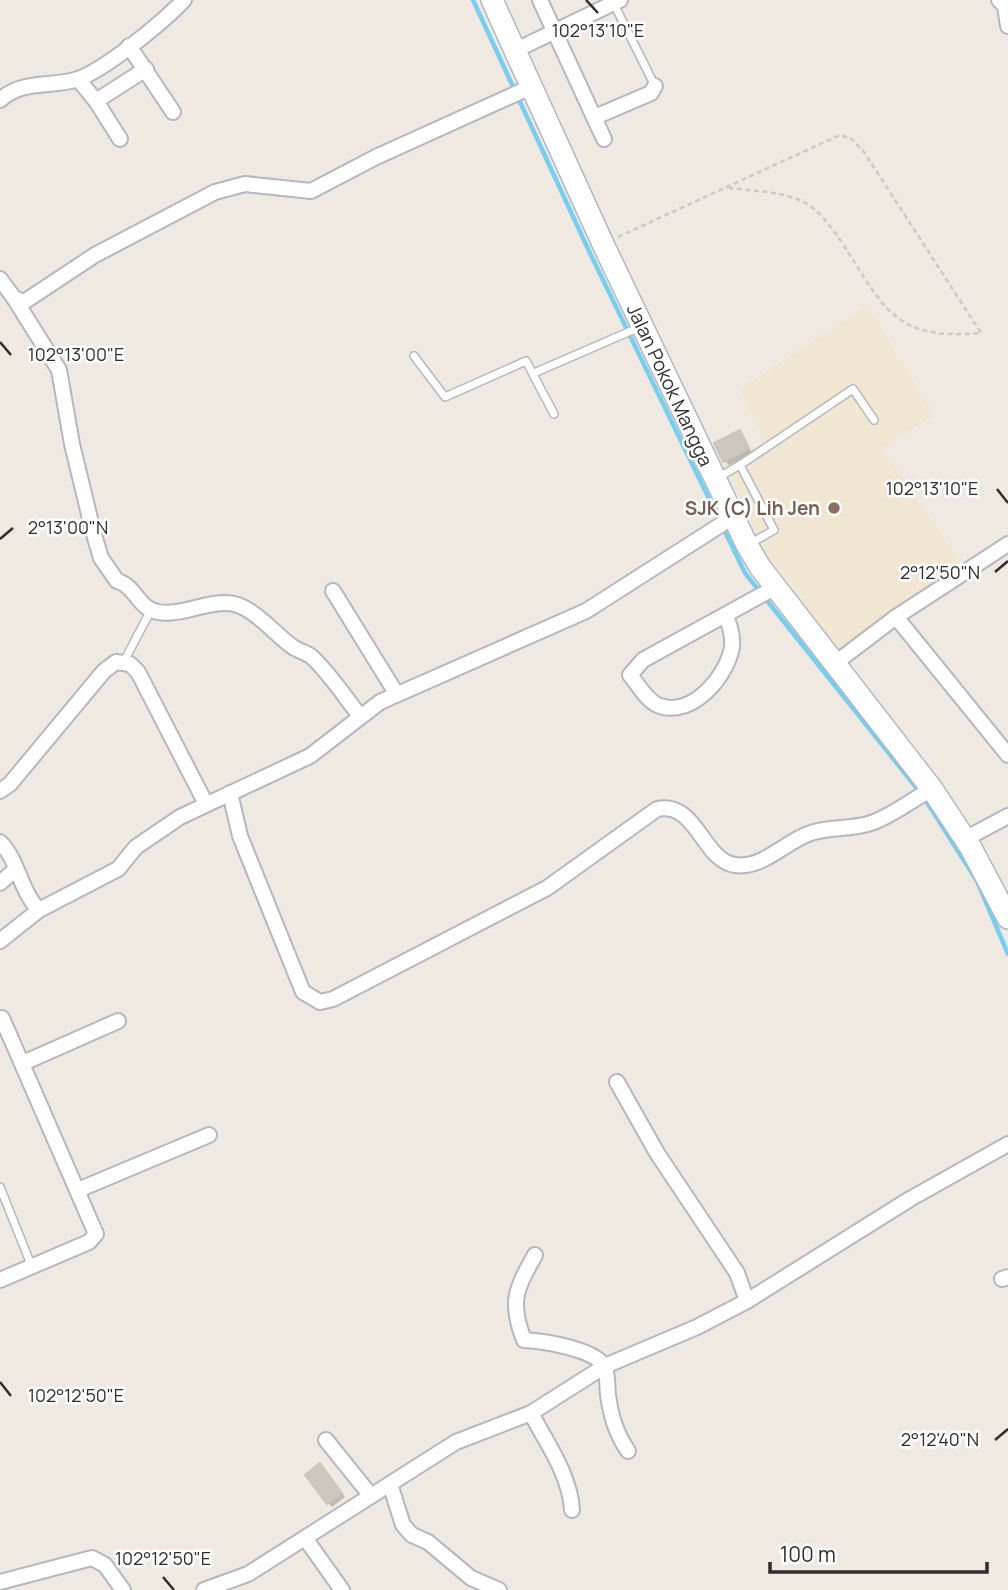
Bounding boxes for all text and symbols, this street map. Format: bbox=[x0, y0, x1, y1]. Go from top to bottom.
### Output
text: 102°13'10"E bbox=[552, 18, 644, 42]
street label: Jalan Pokok Mangga bbox=[621, 299, 719, 471]
text: 102°13'00"E bbox=[28, 342, 124, 366]
text: 102°13'10"E bbox=[886, 476, 978, 500]
place label: SJK (C) Lih Jen bbox=[685, 495, 820, 521]
marker: SJK (C) Lih Jen bbox=[826, 500, 842, 516]
text: 2°13'00"N bbox=[28, 515, 108, 539]
text: 2°12'50"N bbox=[900, 560, 980, 584]
text: 102°12'50"E bbox=[28, 1383, 124, 1407]
text: 2°12'40"N bbox=[901, 1427, 979, 1451]
scale bar bbox=[770, 1530, 987, 1574]
text: 100 m bbox=[780, 1540, 836, 1568]
text: 102°12'50"E bbox=[115, 1546, 211, 1570]

